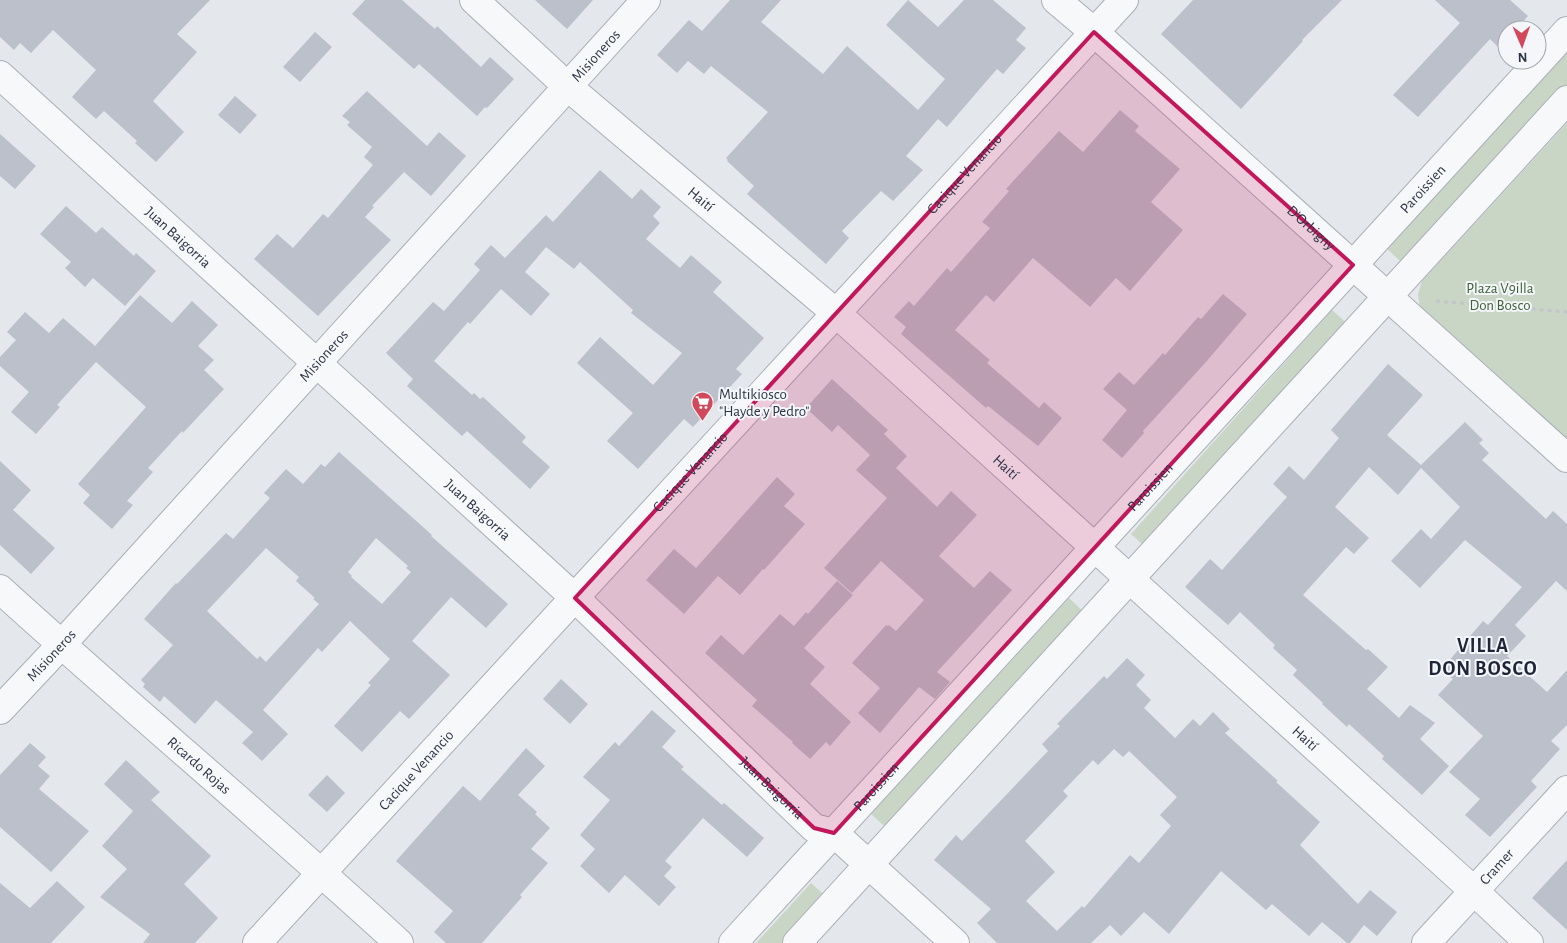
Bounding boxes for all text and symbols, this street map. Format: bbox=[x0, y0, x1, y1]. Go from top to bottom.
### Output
north arrow bbox=[1497, 20, 1547, 70]
street label: Misioneros bbox=[568, 27, 623, 84]
text: N bbox=[1517, 50, 1528, 64]
street label: Cacique Venancio bbox=[924, 131, 1005, 217]
street label: Paroissien bbox=[1397, 162, 1448, 216]
street label: Haití bbox=[685, 184, 717, 214]
street label: D'Orbigny bbox=[1284, 202, 1338, 253]
street label: Juan Baigorria bbox=[143, 204, 214, 271]
park label: Plaza V9illa Don Bosco bbox=[1466, 281, 1534, 313]
street label: Misioneros bbox=[296, 327, 351, 384]
place label: Multikiosco "Hayde y Pedro" bbox=[719, 387, 810, 419]
supermarket icon: Multikiosco "Hayde y Pedro" bbox=[691, 391, 715, 422]
street label: Cacique Venancio bbox=[650, 429, 730, 515]
street label: Haití bbox=[990, 452, 1022, 483]
street label: Paroissien bbox=[1124, 460, 1176, 514]
street label: Juan Baigorria bbox=[442, 476, 514, 543]
street label: Misioneros bbox=[24, 627, 79, 684]
district label: VILLA DON BOSCO bbox=[1428, 636, 1538, 679]
street label: Haití bbox=[1290, 723, 1321, 754]
street label: Cacique Venancio bbox=[376, 727, 456, 813]
street label: Ricardo Rojas bbox=[165, 734, 234, 797]
street label: Juan Baigorria bbox=[737, 754, 807, 822]
street label: Paroissien bbox=[850, 760, 902, 814]
street label: Cramer bbox=[1476, 846, 1517, 887]

